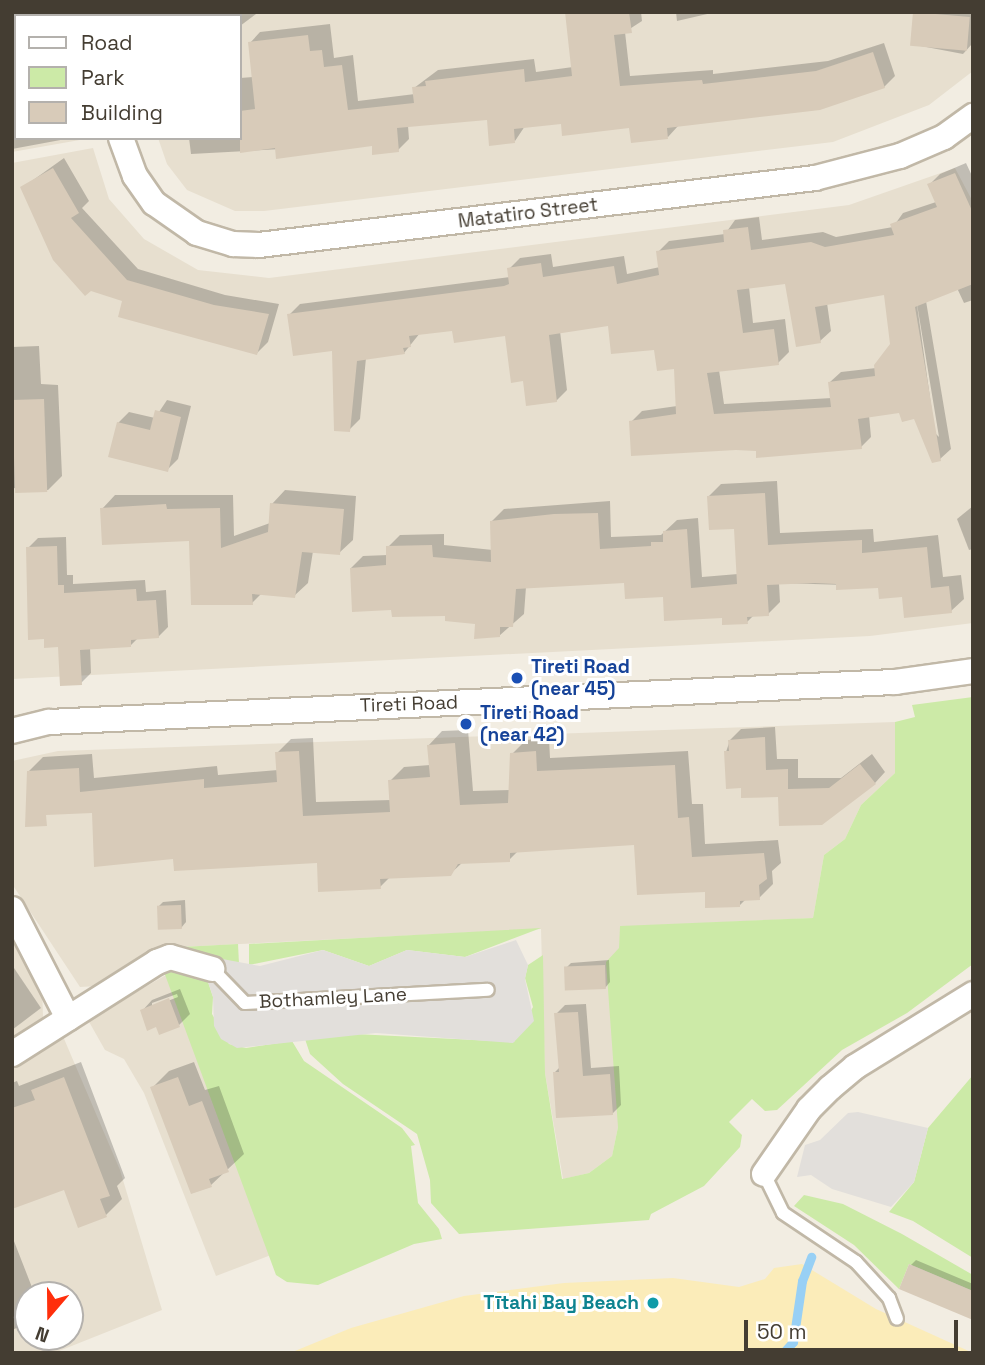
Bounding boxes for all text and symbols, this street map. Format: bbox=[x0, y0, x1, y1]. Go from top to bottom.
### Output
legend bbox=[14, 14, 242, 140]
text: Road bbox=[81, 29, 133, 56]
text: Park bbox=[81, 64, 125, 91]
text: Building bbox=[81, 99, 163, 126]
street label: Matatiro Street bbox=[457, 193, 599, 233]
place label: Tireti Road (near 45) bbox=[531, 656, 630, 700]
marker: Tireti Road (near 45) bbox=[509, 670, 525, 686]
street label: Tireti Road bbox=[360, 691, 458, 717]
place label: Tireti Road (near 42) bbox=[480, 702, 579, 746]
marker: Tireti Road (near 42) bbox=[458, 716, 474, 732]
street label: Bothamley Lane bbox=[258, 983, 408, 1013]
north arrow bbox=[14, 1281, 84, 1351]
place label: Tītahi Bay Beach bbox=[483, 1292, 639, 1314]
marker: Tītahi Bay Beach bbox=[645, 1295, 661, 1311]
scale bar bbox=[747, 1306, 960, 1350]
text: 50 m bbox=[757, 1318, 807, 1345]
text: N bbox=[32, 1320, 53, 1348]

